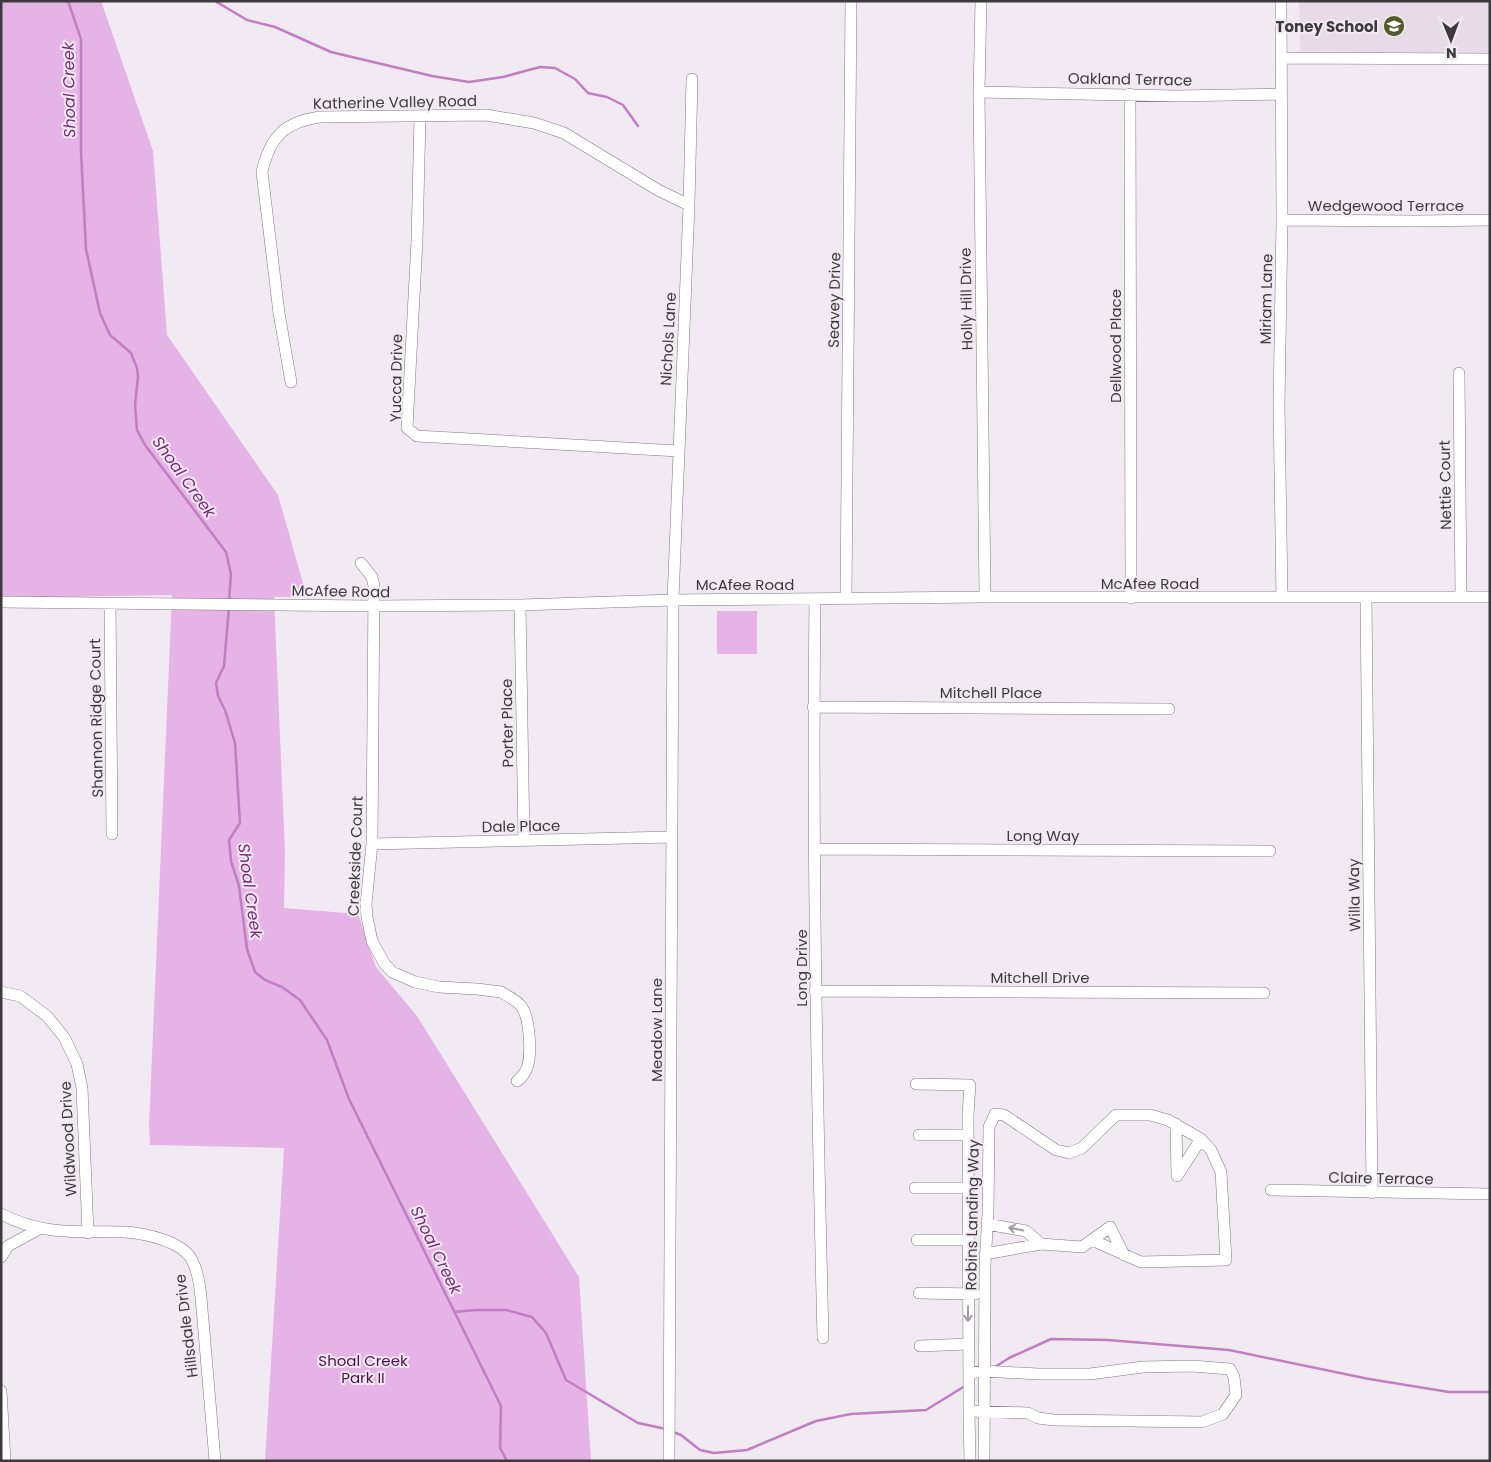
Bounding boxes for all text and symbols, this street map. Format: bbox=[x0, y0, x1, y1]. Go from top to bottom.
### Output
school or university icon: Toney School bbox=[1382, 14, 1406, 38]
north arrow bbox=[1426, 15, 1476, 65]
place label: Toney School bbox=[1276, 16, 1378, 37]
water label: Shoal Creek bbox=[57, 41, 81, 138]
text: N bbox=[1446, 43, 1457, 63]
street label: Oakland Terrace bbox=[1068, 67, 1192, 91]
street label: Katherine Valley Road bbox=[313, 90, 477, 114]
street label: Wedgewood Terrace bbox=[1308, 195, 1464, 216]
street label: Holly Hill Drive bbox=[955, 247, 977, 351]
street label: Seavey Drive bbox=[823, 252, 845, 348]
street label: Miriam Lane bbox=[1255, 253, 1277, 345]
street label: Dellwood Place bbox=[1105, 289, 1126, 403]
street label: Nichols Lane bbox=[655, 292, 681, 386]
street label: Yucca Drive bbox=[385, 334, 407, 422]
water label: Shoal Creek bbox=[147, 432, 222, 523]
street label: Nettie Court bbox=[1434, 440, 1456, 530]
street label: McAfee Road bbox=[1101, 573, 1199, 594]
street label: McAfee Road bbox=[696, 574, 794, 595]
street label: McAfee Road bbox=[291, 580, 391, 602]
street label: Shannon Ridge Court bbox=[84, 638, 108, 798]
street label: Porter Place bbox=[496, 678, 518, 768]
street label: Mitchell Place bbox=[940, 682, 1042, 703]
street label: Creekside Court bbox=[342, 796, 368, 916]
street label: Dale Place bbox=[481, 815, 561, 837]
street label: Long Way bbox=[1006, 825, 1080, 846]
water label: Shoal Creek bbox=[232, 842, 268, 941]
street label: Willa Way bbox=[1343, 858, 1365, 932]
street label: Long Drive bbox=[791, 929, 812, 1007]
street label: Mitchell Drive bbox=[990, 967, 1090, 988]
street label: Meadow Lane bbox=[646, 978, 667, 1082]
street label: Wildwood Drive bbox=[54, 1081, 82, 1197]
street label: Robins Landing Way bbox=[960, 1139, 984, 1291]
street label: Claire Terrace bbox=[1328, 1167, 1434, 1189]
water label: Shoal Creek bbox=[405, 1202, 468, 1299]
one-way arrow bbox=[1009, 1224, 1025, 1234]
street label: Hillsdale Drive bbox=[169, 1273, 203, 1379]
one-way arrow bbox=[963, 1305, 973, 1321]
park label: Shoal Creek Park II bbox=[318, 1350, 408, 1388]

